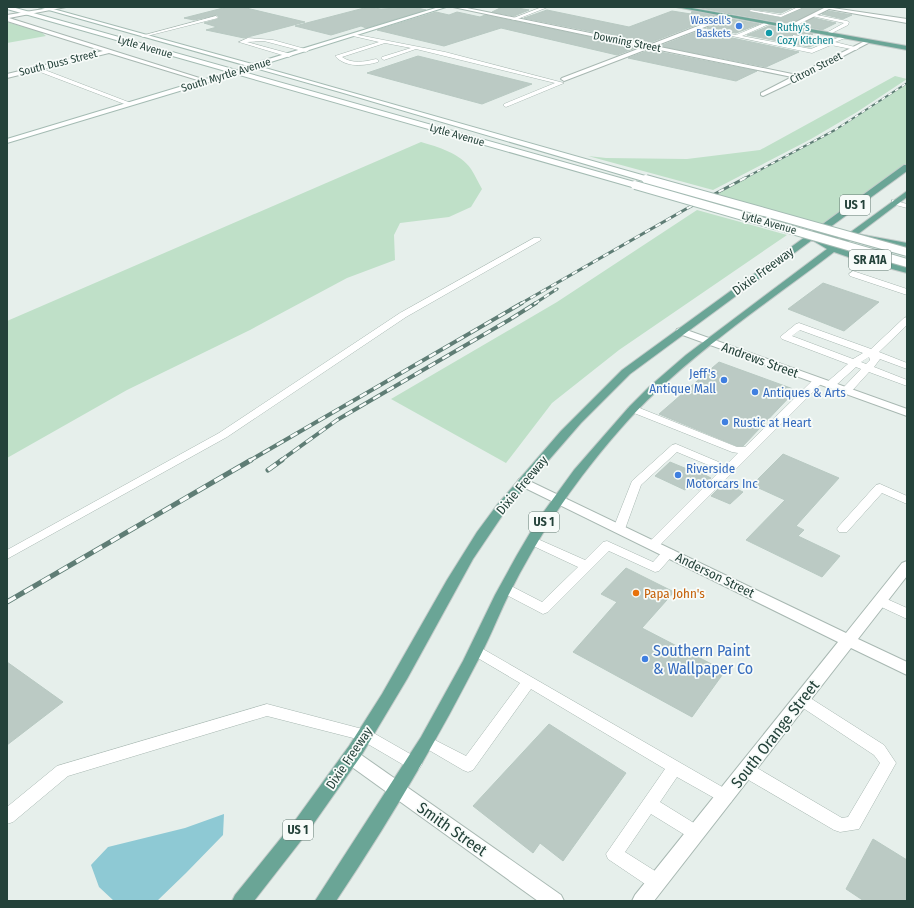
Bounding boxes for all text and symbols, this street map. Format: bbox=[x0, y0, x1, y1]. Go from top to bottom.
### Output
place label: Wassell's Baskets bbox=[691, 14, 731, 40]
marker: Wassell's Baskets bbox=[734, 21, 744, 31]
place label: Ruthy's Cozy Kitchen bbox=[777, 21, 834, 47]
marker: Ruthy's Cozy Kitchen bbox=[764, 28, 774, 38]
street label: Downing Street bbox=[592, 29, 662, 55]
street label: Lytle Avenue bbox=[116, 33, 174, 61]
street label: South Duss Street bbox=[18, 47, 99, 79]
street label: Citron Street bbox=[788, 49, 845, 87]
street label: South Myrtle Avenue bbox=[180, 55, 272, 95]
street label: Lytle Avenue bbox=[428, 121, 486, 149]
road number: US 1 bbox=[840, 195, 870, 215]
street label: Lytle Avenue bbox=[740, 209, 798, 237]
street label: Dixie Freeway bbox=[730, 244, 797, 298]
road number: SR A1A bbox=[849, 250, 891, 270]
street label: Andrews Street bbox=[720, 339, 801, 381]
place label: Jeff's Antique Mall bbox=[649, 366, 717, 396]
marker: Jeff's Antique Mall bbox=[719, 375, 729, 385]
place label: Antiques & Arts bbox=[763, 385, 846, 400]
marker: Antiques & Arts bbox=[750, 387, 760, 397]
place label: Rustic at Heart bbox=[733, 415, 812, 430]
marker: Rustic at Heart bbox=[720, 417, 730, 427]
street label: Dixie Freeway bbox=[493, 453, 551, 517]
place label: Riverside Motorcars Inc bbox=[686, 461, 758, 491]
marker: Riverside Motorcars Inc bbox=[673, 470, 683, 480]
road number: US 1 bbox=[529, 512, 559, 532]
street label: Anderson Street bbox=[673, 549, 757, 601]
place label: Papa John's bbox=[644, 586, 705, 601]
marker: Papa John's bbox=[631, 588, 641, 598]
place label: Southern Paint & Wallpaper Co bbox=[653, 641, 753, 678]
marker: Southern Paint & Wallpaper Co bbox=[640, 654, 650, 664]
street label: South Orange Street bbox=[727, 676, 824, 792]
street label: Dixie Freeway bbox=[323, 724, 375, 792]
street label: Smith Street bbox=[413, 798, 491, 860]
road number: US 1 bbox=[283, 820, 313, 840]

